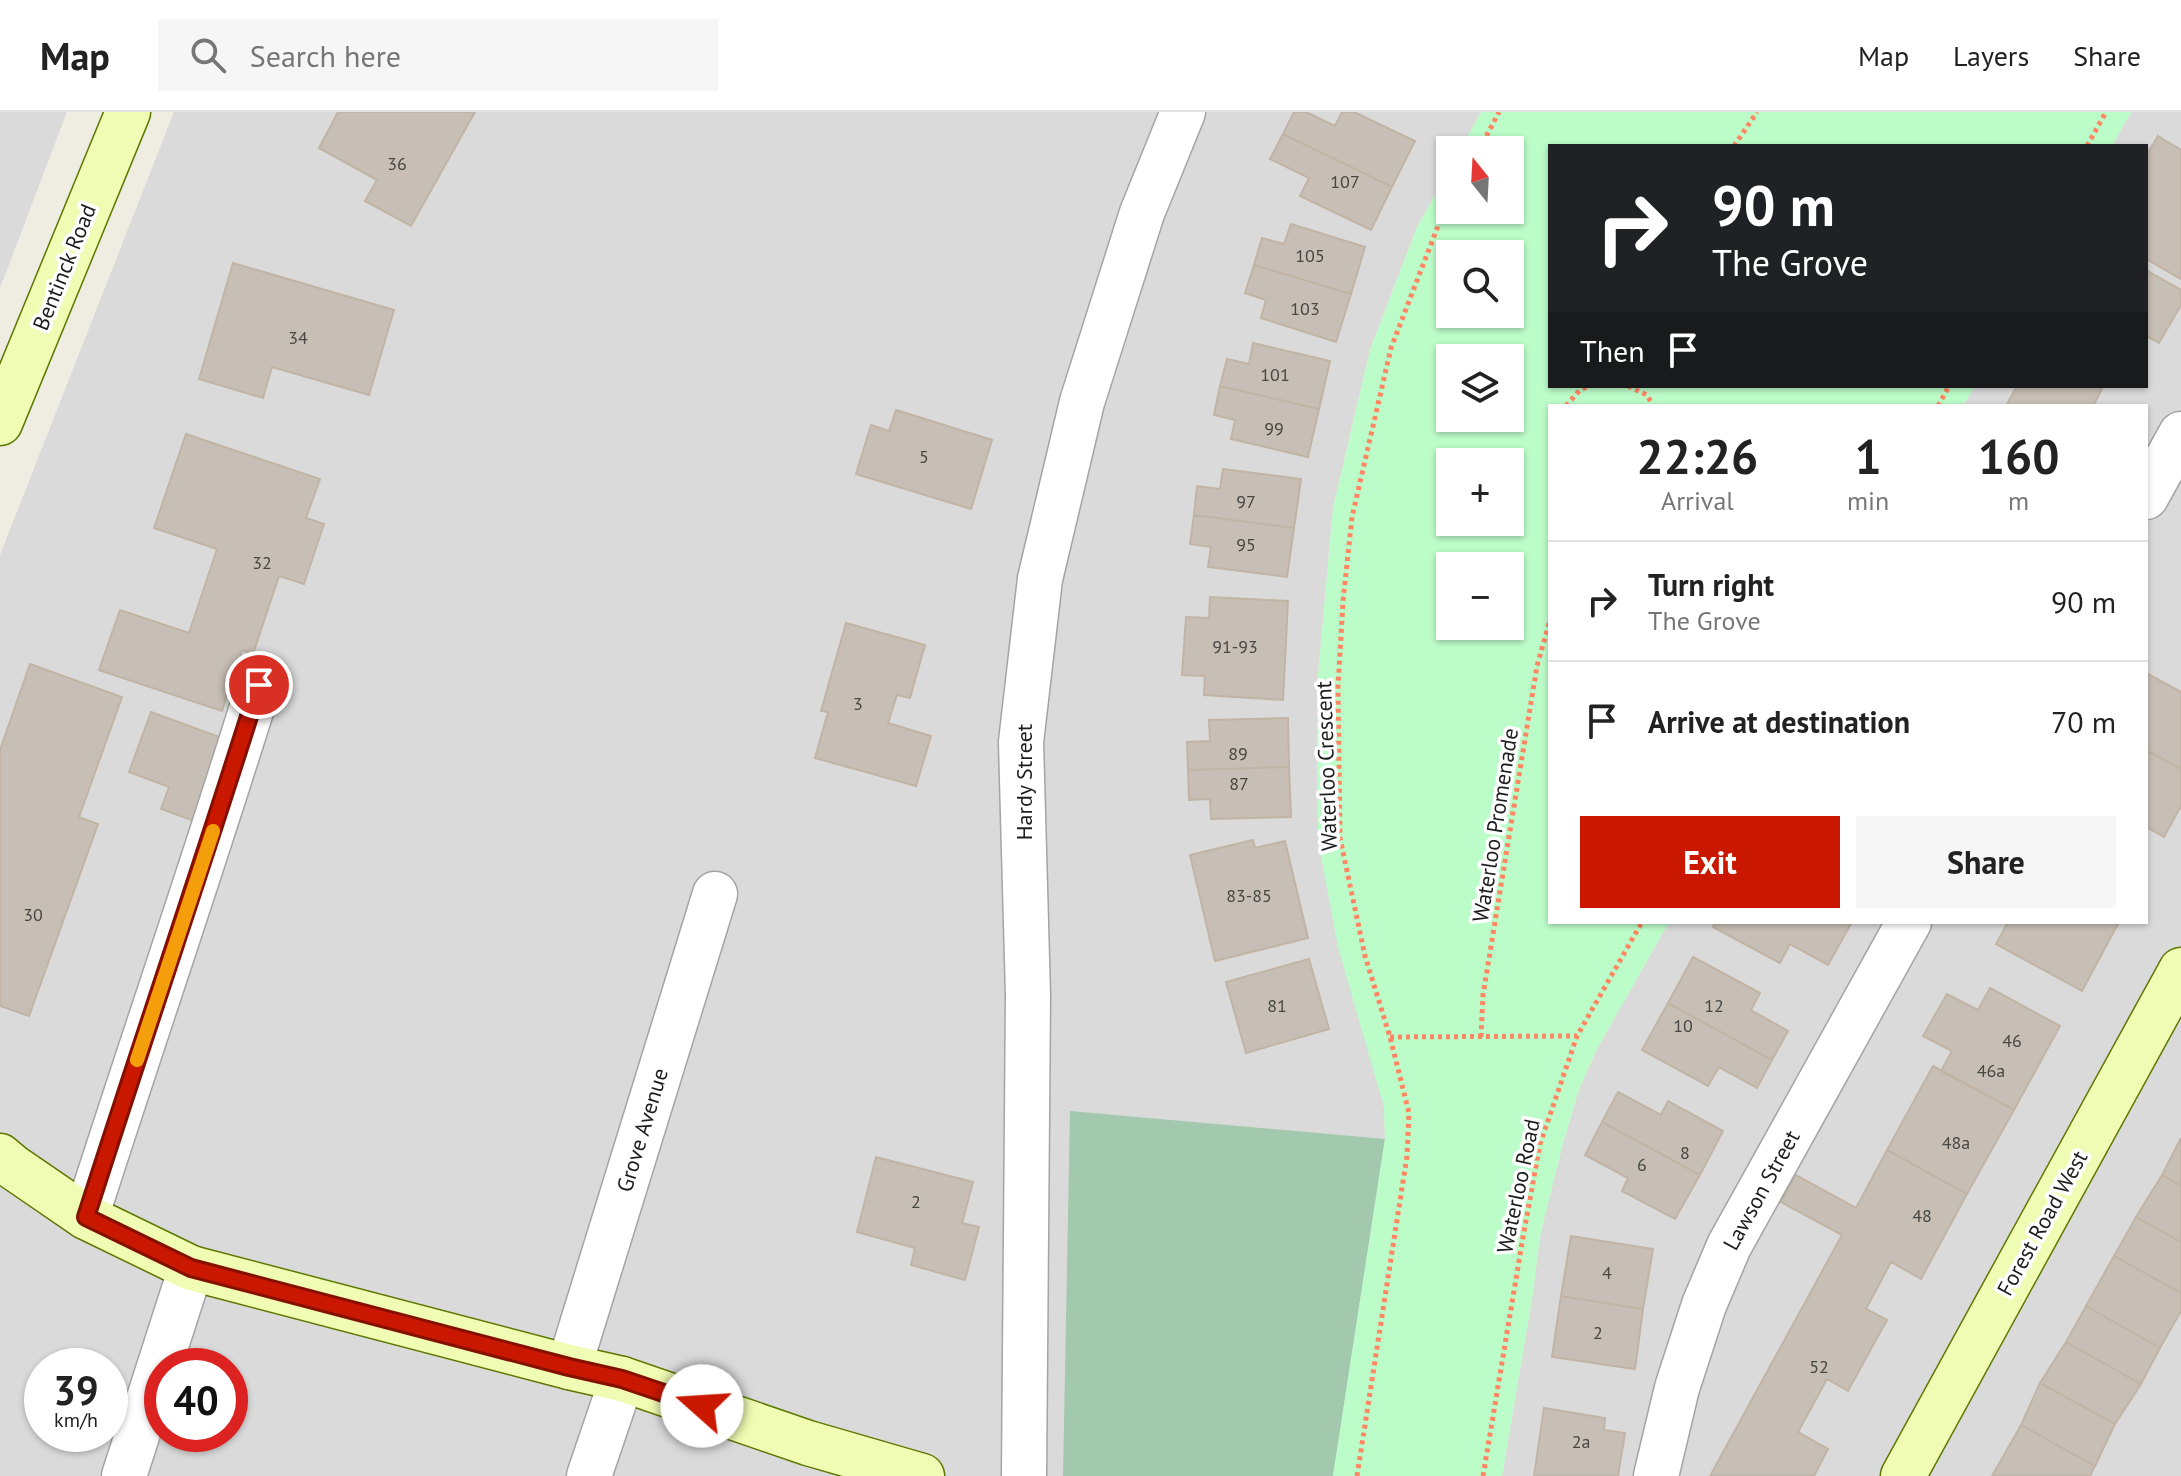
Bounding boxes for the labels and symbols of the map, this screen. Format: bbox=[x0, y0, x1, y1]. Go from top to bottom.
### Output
north arrow bbox=[1436, 136, 1524, 224]
house number: 36 bbox=[387, 152, 407, 175]
house number: 107 bbox=[1330, 170, 1360, 193]
street label: Bentinck Road bbox=[26, 200, 102, 334]
house number: 105 bbox=[1295, 244, 1325, 267]
house number: 103 bbox=[1290, 297, 1320, 320]
house number: 34 bbox=[288, 326, 308, 349]
house number: 101 bbox=[1260, 363, 1290, 386]
house number: 99 bbox=[1264, 417, 1284, 440]
house number: 5 bbox=[919, 445, 929, 468]
house number: 97 bbox=[1236, 490, 1256, 513]
house number: 95 bbox=[1236, 533, 1256, 556]
house number: 32 bbox=[252, 551, 272, 574]
house number: 91-93 bbox=[1212, 635, 1258, 658]
pin bbox=[225, 651, 293, 719]
street label: Waterloo Crescent bbox=[1309, 680, 1343, 852]
house number: 3 bbox=[853, 692, 863, 715]
street label: Hardy Street bbox=[1010, 723, 1038, 840]
street label: Waterloo Promenade bbox=[1466, 726, 1524, 924]
house number: 89 bbox=[1228, 742, 1248, 765]
house number: 87 bbox=[1229, 772, 1249, 795]
house number: 83-85 bbox=[1226, 884, 1272, 907]
house number: 30 bbox=[23, 903, 43, 926]
house number: 81 bbox=[1267, 994, 1287, 1017]
house number: 12 bbox=[1704, 994, 1724, 1017]
house number: 10 bbox=[1673, 1014, 1693, 1037]
house number: 46 bbox=[2002, 1029, 2022, 1052]
house number: 46a bbox=[1977, 1059, 2005, 1082]
street label: Grove Avenue bbox=[610, 1065, 674, 1195]
street label: Waterloo Road bbox=[1490, 1116, 1546, 1256]
street label: Lawson Street bbox=[1716, 1125, 1806, 1255]
house number: 48a bbox=[1942, 1131, 1970, 1154]
house number: 8 bbox=[1680, 1141, 1690, 1164]
street label: Forest Road West bbox=[1991, 1145, 2094, 1300]
house number: 6 bbox=[1637, 1153, 1647, 1176]
house number: 2 bbox=[911, 1190, 921, 1213]
house number: 48 bbox=[1912, 1204, 1932, 1227]
house number: 4 bbox=[1602, 1261, 1612, 1284]
house number: 2 bbox=[1593, 1321, 1603, 1344]
speed limit sign: 40 bbox=[144, 1348, 248, 1452]
house number: 52 bbox=[1809, 1355, 1829, 1378]
position arrow bbox=[660, 1364, 744, 1448]
house number: 2a bbox=[1572, 1430, 1590, 1453]

